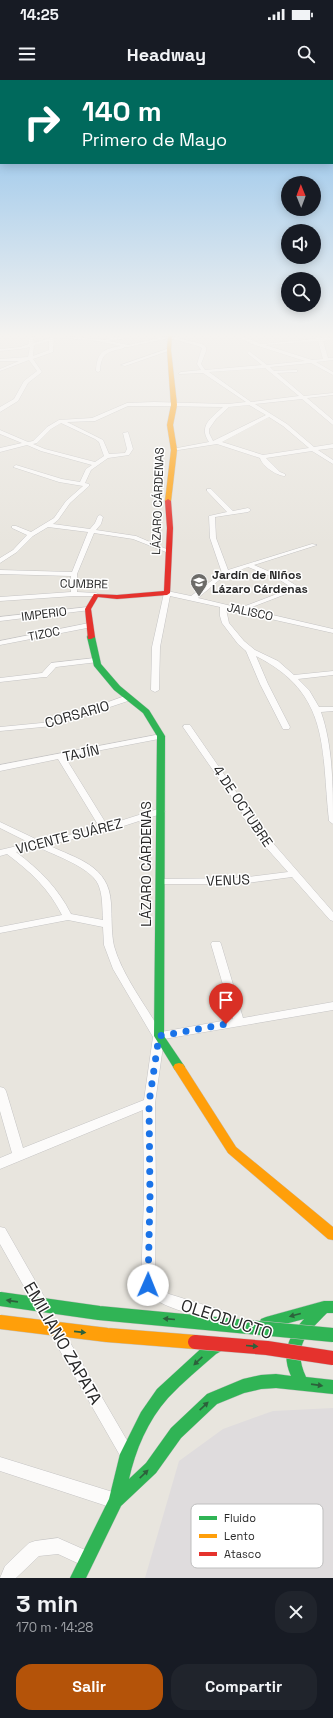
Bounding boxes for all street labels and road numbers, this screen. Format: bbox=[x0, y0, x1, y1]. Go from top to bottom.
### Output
street label: LÁZARO CÁRDENAS bbox=[148, 447, 168, 555]
street label: CUMBRE bbox=[60, 576, 109, 592]
street label: JALISCO bbox=[225, 599, 275, 625]
street label: IMPERIO bbox=[20, 603, 68, 625]
street label: TIZOC bbox=[27, 623, 62, 645]
street label: CORSARIO bbox=[43, 696, 111, 732]
street label: TAJÍN bbox=[61, 740, 101, 766]
street label: 4 DE OCTUBRE bbox=[209, 762, 277, 850]
street label: LÁZARO CÁRDENAS bbox=[137, 801, 155, 927]
street label: VICENTE SUÁREZ bbox=[14, 814, 124, 858]
street label: VENUS bbox=[206, 870, 250, 890]
street label: EMILIANO ZAPATA bbox=[19, 1278, 107, 1409]
street label: OLEODUCTO bbox=[178, 1294, 276, 1344]

